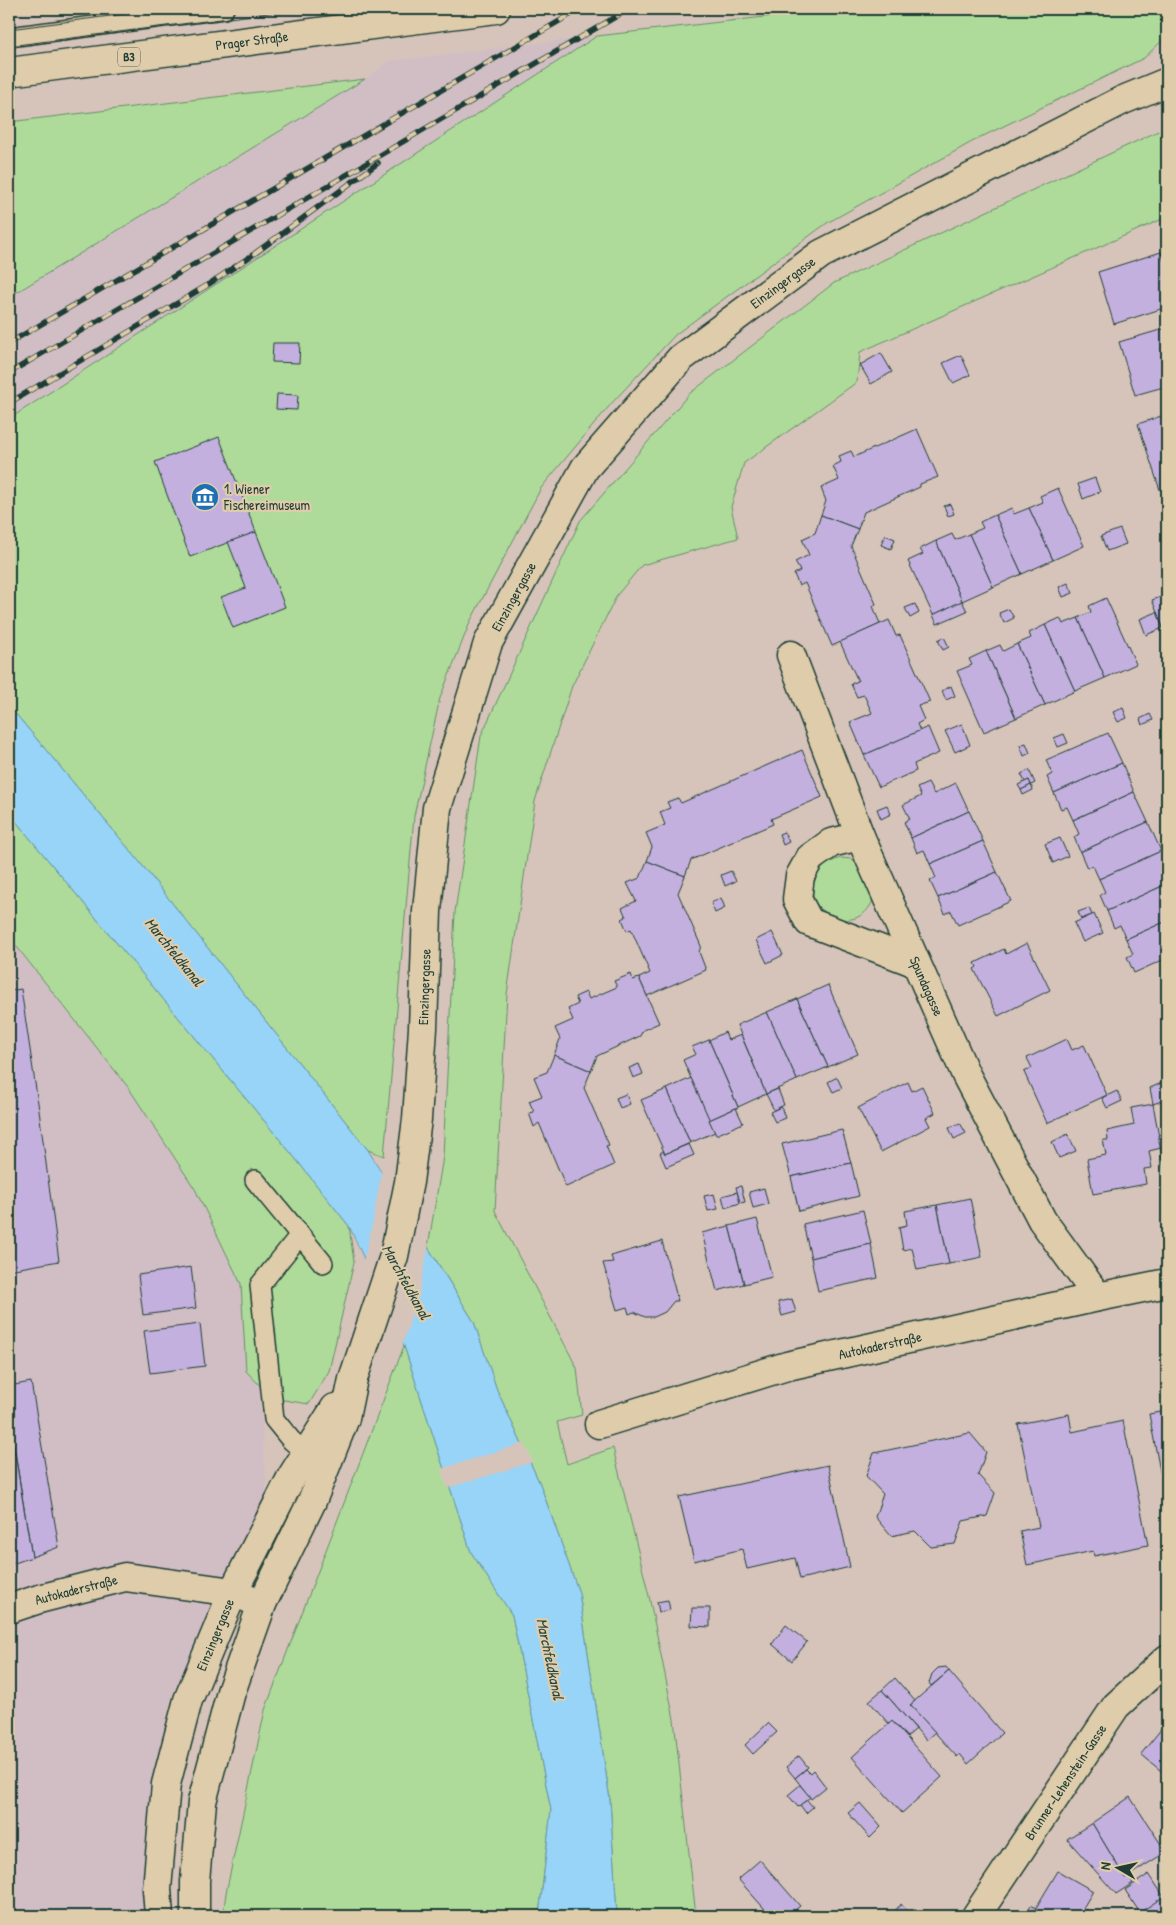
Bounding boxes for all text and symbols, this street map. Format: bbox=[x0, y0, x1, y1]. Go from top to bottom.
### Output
street label: Prager Straße bbox=[214, 26, 290, 54]
road number: B3 bbox=[118, 48, 140, 66]
street label: Einzingergasse bbox=[746, 251, 819, 312]
place label: 1. Wiener Fischereimuseum bbox=[223, 479, 310, 514]
museum icon: 1. Wiener Fischereimuseum bbox=[190, 482, 220, 512]
street label: Einzingergasse bbox=[486, 558, 540, 635]
water label: Marchfeldkanal bbox=[140, 913, 209, 991]
street label: Einzingergasse bbox=[413, 948, 435, 1025]
street label: Spundagasse bbox=[906, 953, 949, 1019]
water label: Marchfeldkanal bbox=[377, 1241, 436, 1324]
street label: Autokaderstraße bbox=[836, 1326, 924, 1363]
street label: Autokaderstraße bbox=[32, 1569, 120, 1609]
street label: Einzingergasse bbox=[191, 1595, 238, 1673]
water label: Marchfeldkanal bbox=[532, 1616, 570, 1702]
street label: Brunner-Lehenstein-Gasse bbox=[1019, 1720, 1111, 1843]
north arrow bbox=[1094, 1842, 1144, 1892]
text: N bbox=[1095, 1860, 1115, 1871]

